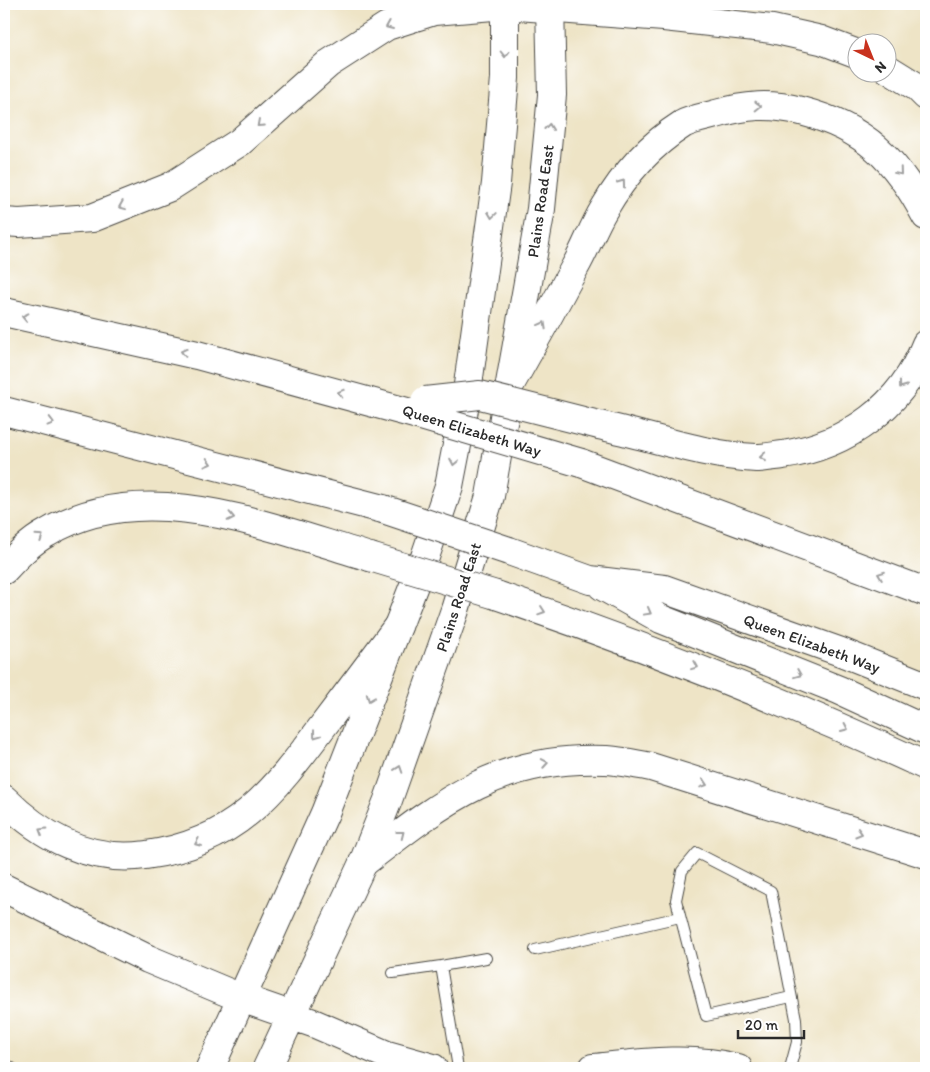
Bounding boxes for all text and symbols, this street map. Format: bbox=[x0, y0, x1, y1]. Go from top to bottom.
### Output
one-way arrow bbox=[385, 20, 394, 30]
north arrow bbox=[848, 32, 898, 82]
one-way arrow bbox=[500, 50, 510, 58]
text: N bbox=[871, 58, 890, 77]
one-way arrow bbox=[754, 101, 762, 111]
one-way arrow bbox=[257, 118, 266, 127]
one-way arrow bbox=[543, 122, 554, 130]
street label: Plains Road East bbox=[523, 143, 558, 259]
one-way arrow bbox=[894, 167, 903, 176]
one-way arrow bbox=[616, 179, 625, 189]
one-way arrow bbox=[118, 200, 126, 210]
one-way arrow bbox=[487, 212, 498, 220]
one-way arrow bbox=[21, 312, 30, 322]
one-way arrow bbox=[537, 321, 547, 330]
one-way arrow bbox=[179, 347, 188, 358]
one-way arrow bbox=[898, 380, 908, 389]
one-way arrow bbox=[337, 388, 346, 399]
street label: Queen Elizabeth Way bbox=[400, 400, 544, 461]
one-way arrow bbox=[47, 416, 56, 427]
one-way arrow bbox=[758, 451, 766, 462]
one-way arrow bbox=[204, 458, 212, 468]
one-way arrow bbox=[449, 458, 460, 467]
one-way arrow bbox=[226, 511, 235, 522]
one-way arrow bbox=[34, 534, 43, 543]
street label: Plains Road East bbox=[432, 540, 485, 654]
one-way arrow bbox=[877, 571, 885, 581]
one-way arrow bbox=[538, 605, 546, 615]
one-way arrow bbox=[642, 606, 651, 616]
street label: Queen Elizabeth Way bbox=[741, 610, 883, 677]
one-way arrow bbox=[690, 660, 699, 670]
one-way arrow bbox=[793, 668, 802, 678]
one-way arrow bbox=[366, 693, 376, 701]
one-way arrow bbox=[840, 722, 849, 733]
one-way arrow bbox=[314, 729, 322, 738]
one-way arrow bbox=[541, 758, 550, 768]
one-way arrow bbox=[393, 765, 403, 774]
one-way arrow bbox=[700, 778, 708, 788]
one-way arrow bbox=[855, 827, 863, 837]
one-way arrow bbox=[39, 828, 48, 838]
one-way arrow bbox=[395, 831, 404, 839]
one-way arrow bbox=[194, 837, 203, 847]
scale bar bbox=[738, 1007, 804, 1039]
text: 20 m bbox=[745, 1016, 779, 1034]

